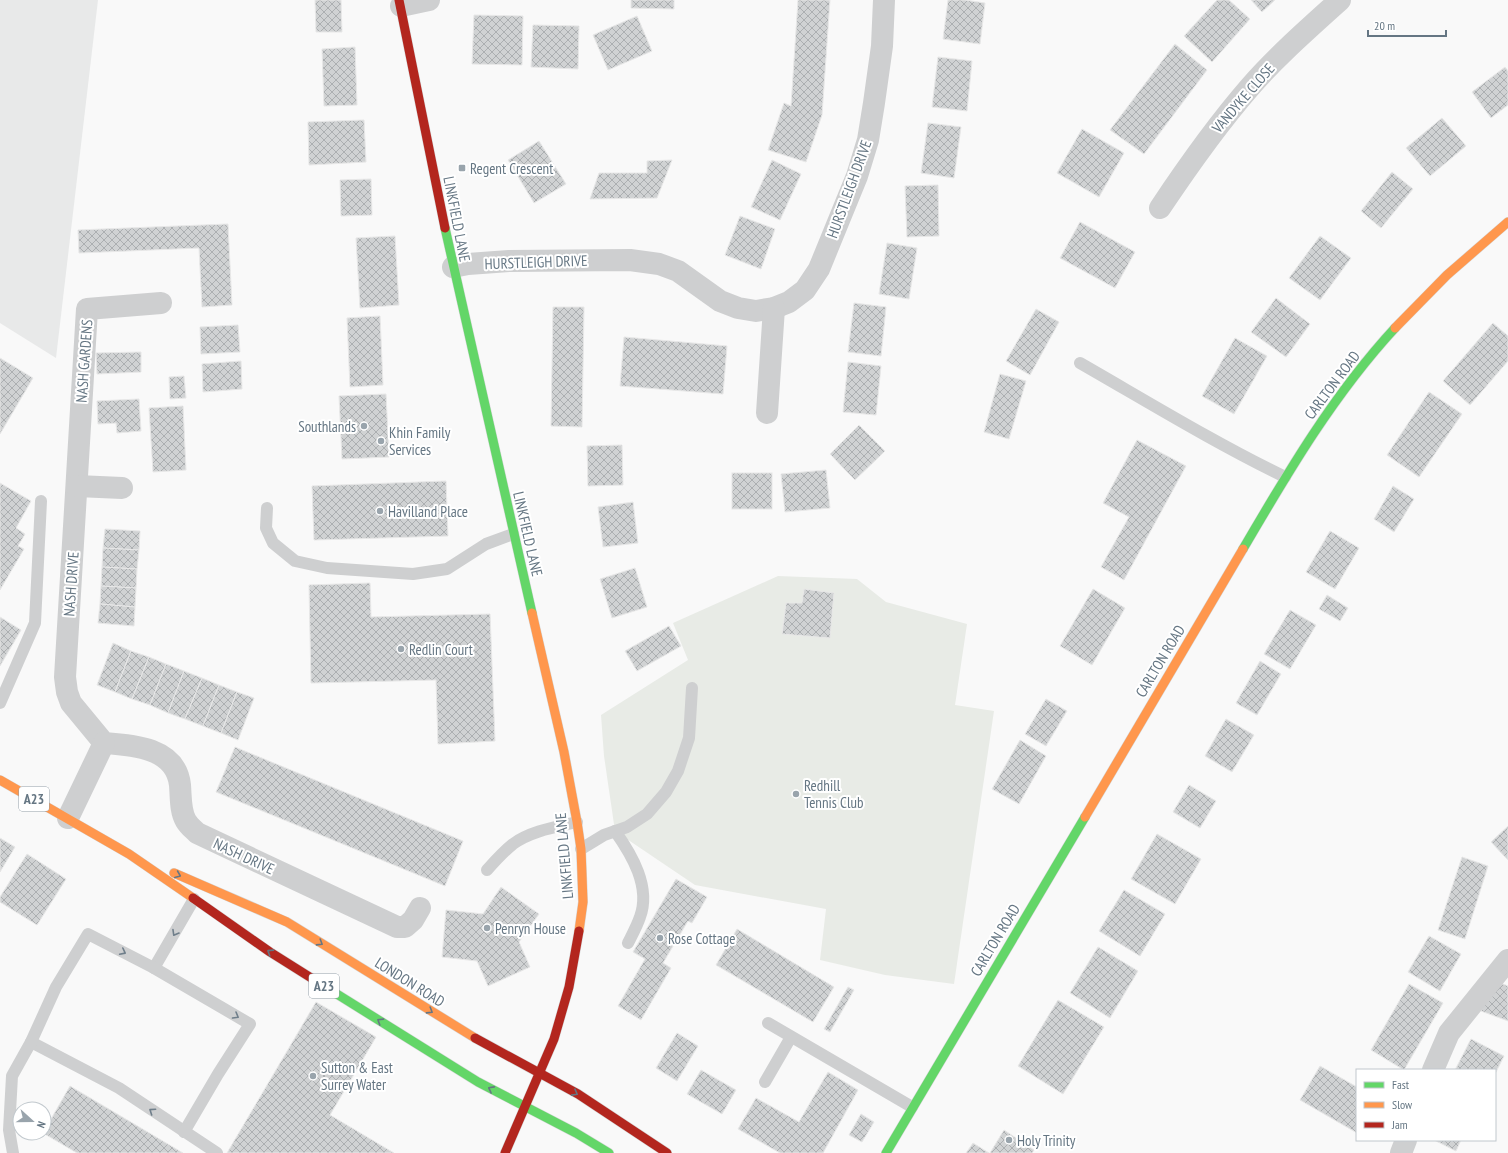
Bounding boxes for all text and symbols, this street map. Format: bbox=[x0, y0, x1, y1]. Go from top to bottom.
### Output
scale bar bbox=[1368, 12, 1446, 38]
text: 20 m bbox=[1374, 18, 1395, 33]
street label: VANDYKE CLOSE bbox=[1207, 59, 1278, 137]
street label: HURSTLEIGH DRIVE bbox=[822, 137, 876, 241]
place label: Regent Crescent bbox=[470, 159, 553, 178]
marker: Regent Crescent bbox=[457, 163, 467, 173]
street label: LINKFIELD LANE bbox=[439, 175, 475, 263]
street label: HURSTLEIGH DRIVE bbox=[484, 251, 588, 273]
street label: NASH GARDENS bbox=[72, 319, 96, 403]
street label: CARLTON ROAD bbox=[1300, 347, 1364, 423]
place label: Southlands bbox=[298, 417, 356, 436]
marker: Southlands bbox=[359, 421, 369, 431]
place label: Khin Family Services bbox=[389, 423, 451, 459]
marker: Khin Family Services bbox=[376, 436, 386, 446]
street label: LINKFIELD LANE bbox=[509, 490, 547, 578]
place label: Havilland Place bbox=[388, 502, 468, 521]
marker: Havilland Place bbox=[375, 506, 385, 516]
street label: NASH DRIVE bbox=[59, 551, 83, 617]
street label: CARLTON ROAD bbox=[1131, 621, 1189, 701]
place label: Redlin Court bbox=[409, 640, 473, 659]
marker: Redlin Court bbox=[396, 644, 406, 654]
place label: Redhill Tennis Club bbox=[804, 776, 863, 812]
road number: A23 bbox=[19, 787, 49, 811]
marker: Redhill Tennis Club bbox=[791, 789, 801, 799]
street label: LINKFIELD LANE bbox=[551, 812, 577, 900]
street label: NASH DRIVE bbox=[211, 834, 277, 878]
one-way arrow bbox=[173, 870, 181, 878]
street label: CARLTON ROAD bbox=[966, 900, 1024, 980]
place label: Penryn House bbox=[495, 919, 566, 938]
marker: Penryn House bbox=[482, 923, 492, 933]
one-way arrow bbox=[172, 929, 179, 936]
place label: Rose Cottage bbox=[668, 929, 735, 948]
marker: Rose Cottage bbox=[655, 933, 665, 943]
one-way arrow bbox=[316, 938, 323, 946]
one-way arrow bbox=[118, 947, 126, 955]
one-way arrow bbox=[267, 949, 274, 957]
street label: LONDON ROAD bbox=[372, 953, 449, 1011]
road number: A23 bbox=[309, 974, 339, 998]
one-way arrow bbox=[426, 1007, 433, 1014]
one-way arrow bbox=[232, 1011, 239, 1018]
one-way arrow bbox=[377, 1018, 384, 1026]
place label: Sutton & East Surrey Water bbox=[321, 1058, 393, 1094]
legend bbox=[1356, 1069, 1496, 1141]
marker: Sutton & East Surrey Water bbox=[308, 1071, 318, 1081]
text: Fast bbox=[1392, 1077, 1410, 1092]
one-way arrow bbox=[488, 1086, 495, 1094]
one-way arrow bbox=[571, 1088, 578, 1095]
text: Slow bbox=[1392, 1097, 1413, 1112]
north arrow bbox=[12, 1101, 52, 1141]
one-way arrow bbox=[149, 1108, 156, 1115]
text: Jam bbox=[1391, 1117, 1408, 1132]
text: N bbox=[34, 1119, 49, 1130]
place label: Holy Trinity bbox=[1017, 1131, 1076, 1150]
marker: Holy Trinity bbox=[1004, 1135, 1014, 1145]

